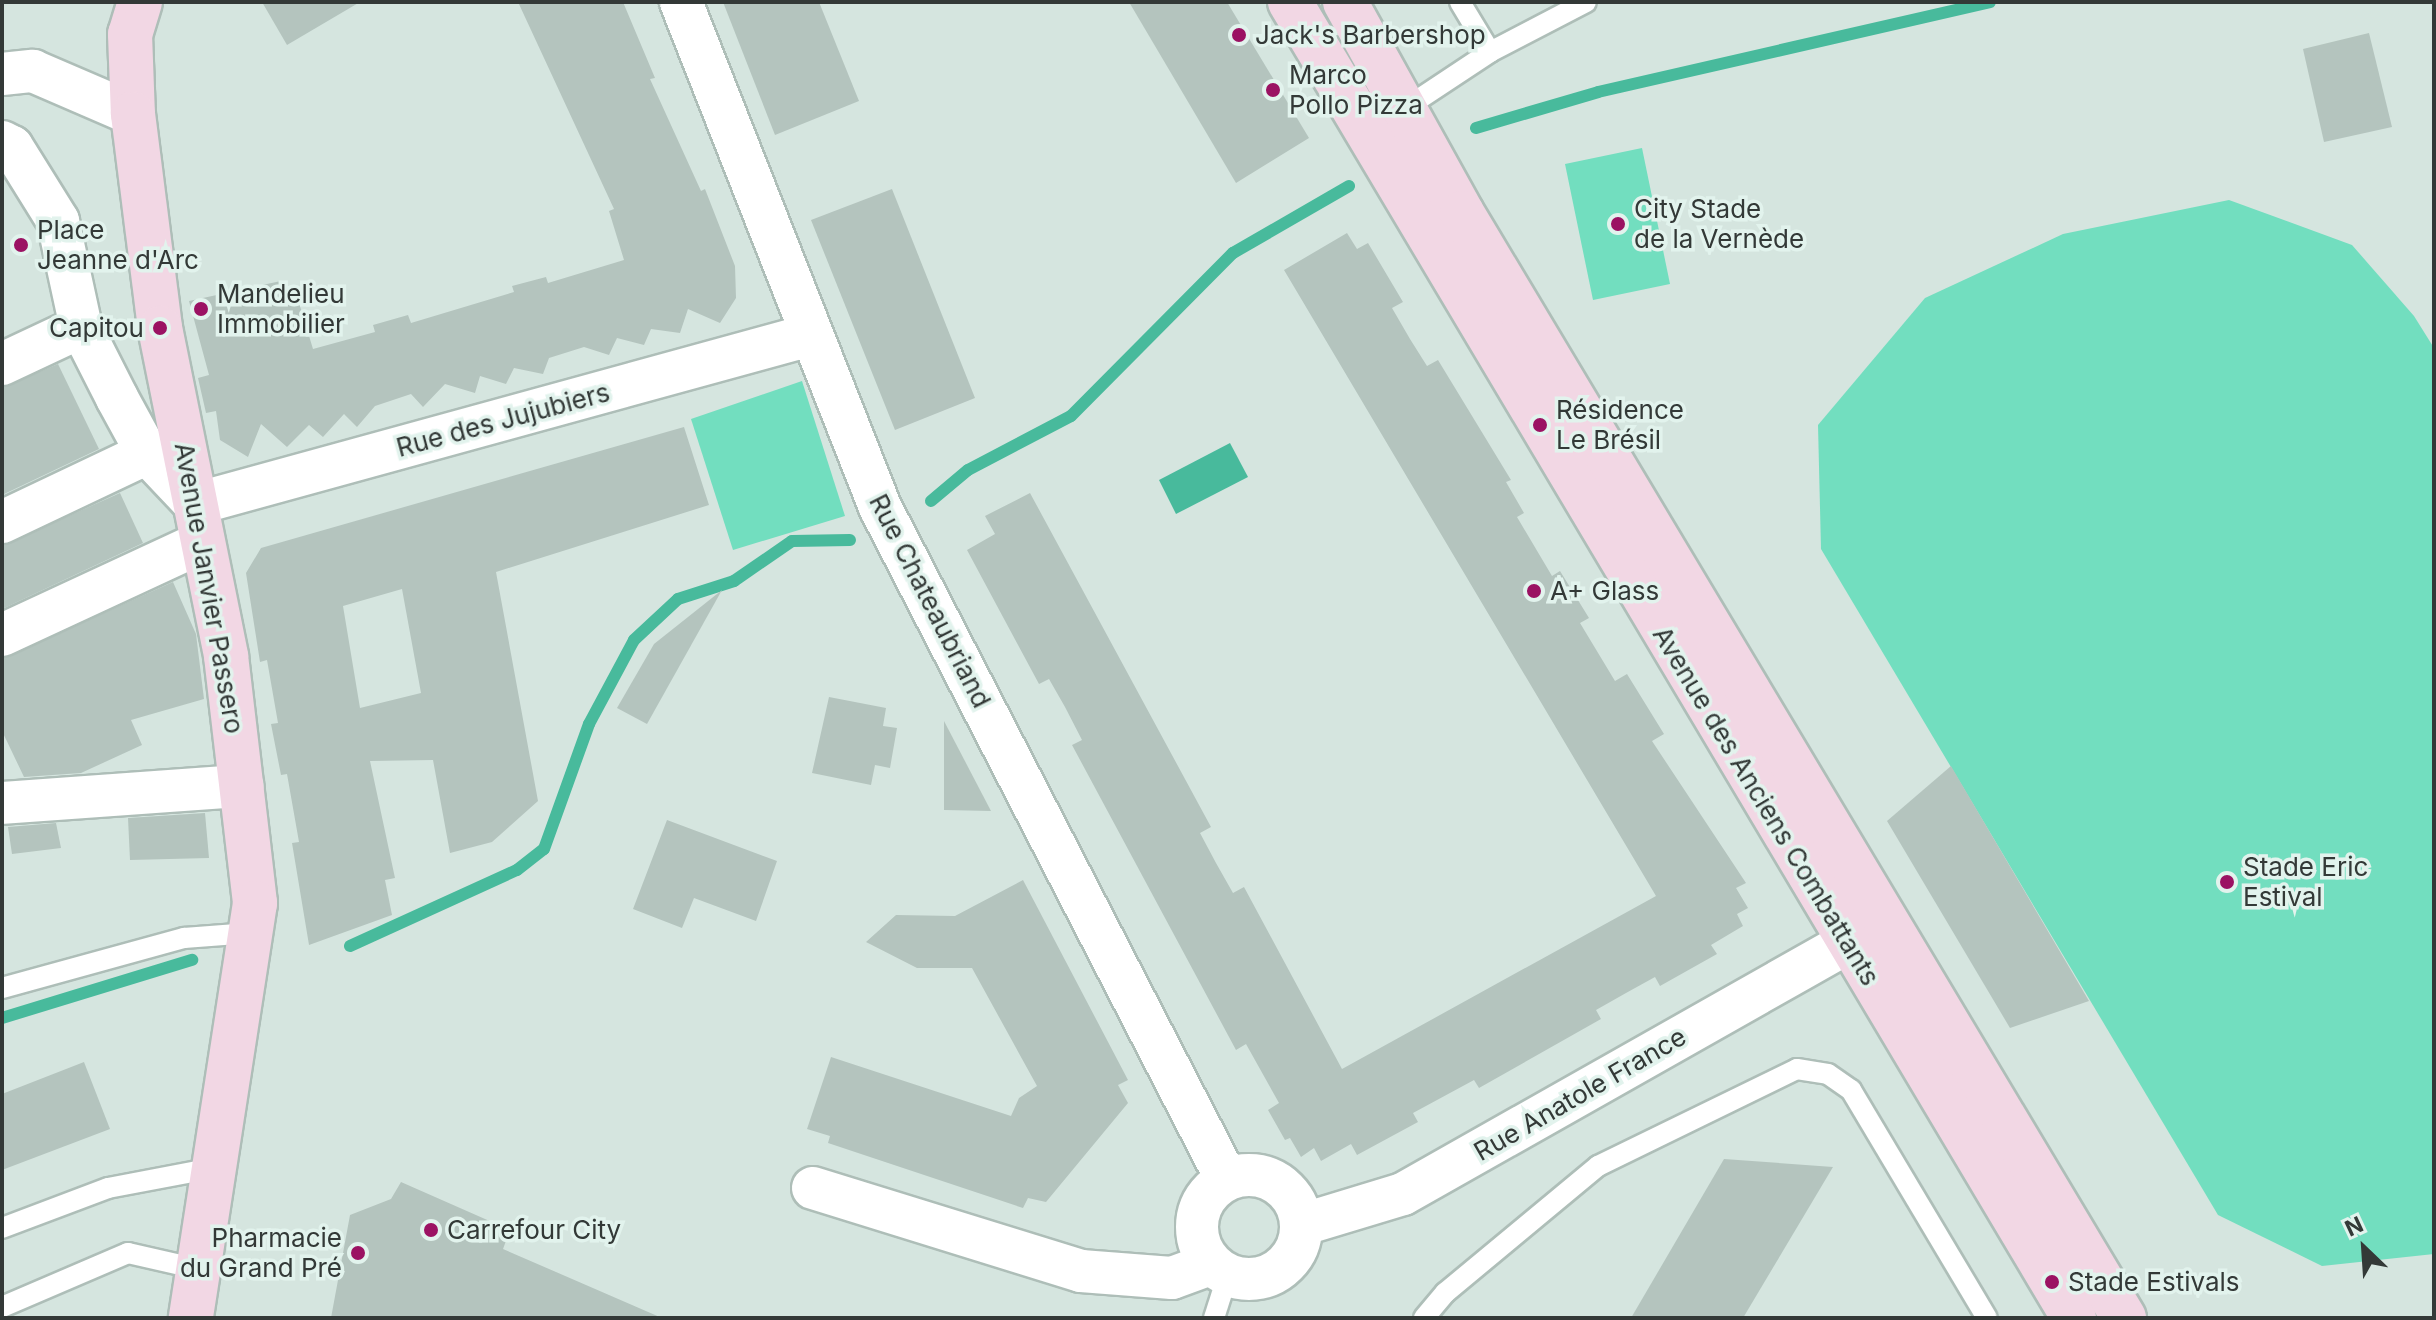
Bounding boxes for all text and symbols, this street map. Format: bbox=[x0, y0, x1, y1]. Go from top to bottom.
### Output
place label: Jack's Barbershop bbox=[1255, 19, 1486, 51]
marker: Jack's Barbershop bbox=[1230, 26, 1248, 44]
place label: Marco Pollo Pizza bbox=[1289, 59, 1423, 120]
marker: Marco Pollo Pizza bbox=[1264, 81, 1282, 99]
place label: City Stade de la Vernède bbox=[1634, 193, 1804, 254]
place label: Place Jeanne d'Arc bbox=[37, 214, 199, 276]
marker: City Stade de la Vernède bbox=[1609, 215, 1627, 233]
marker: Place Jeanne d'Arc bbox=[12, 236, 30, 254]
place label: Mandelieu Immobilier bbox=[217, 278, 345, 340]
marker: Mandelieu Immobilier bbox=[192, 300, 210, 318]
place label: Capitou bbox=[49, 312, 144, 344]
marker: Capitou bbox=[151, 319, 169, 337]
street label: Rue des Jujubiers bbox=[393, 377, 613, 463]
place label: Résidence Le Brésil bbox=[1556, 394, 1684, 456]
marker: Résidence Le Brésil bbox=[1531, 416, 1549, 434]
street label: Avenue Janvier Passero bbox=[168, 440, 250, 736]
street label: Rue Chateaubriand bbox=[863, 489, 997, 713]
place label: A+ Glass bbox=[1550, 575, 1659, 607]
marker: A+ Glass bbox=[1525, 582, 1543, 600]
street label: Avenue des Anciens Combattants bbox=[1646, 621, 1886, 991]
place label: Stade Eric Estival bbox=[2243, 851, 2368, 912]
marker: Stade Eric Estival bbox=[2218, 873, 2236, 891]
street label: Rue Anatole France bbox=[1469, 1021, 1691, 1167]
north arrow bbox=[2324, 1208, 2404, 1288]
text: N bbox=[2341, 1211, 2367, 1242]
place label: Carrefour City bbox=[447, 1214, 621, 1246]
marker: Carrefour City bbox=[422, 1221, 440, 1239]
place label: Pharmacie du Grand Pré bbox=[180, 1222, 342, 1284]
marker: Pharmacie du Grand Pré bbox=[349, 1244, 367, 1262]
place label: Stade Estivals bbox=[2068, 1266, 2240, 1298]
marker: Stade Estivals bbox=[2043, 1273, 2061, 1291]

